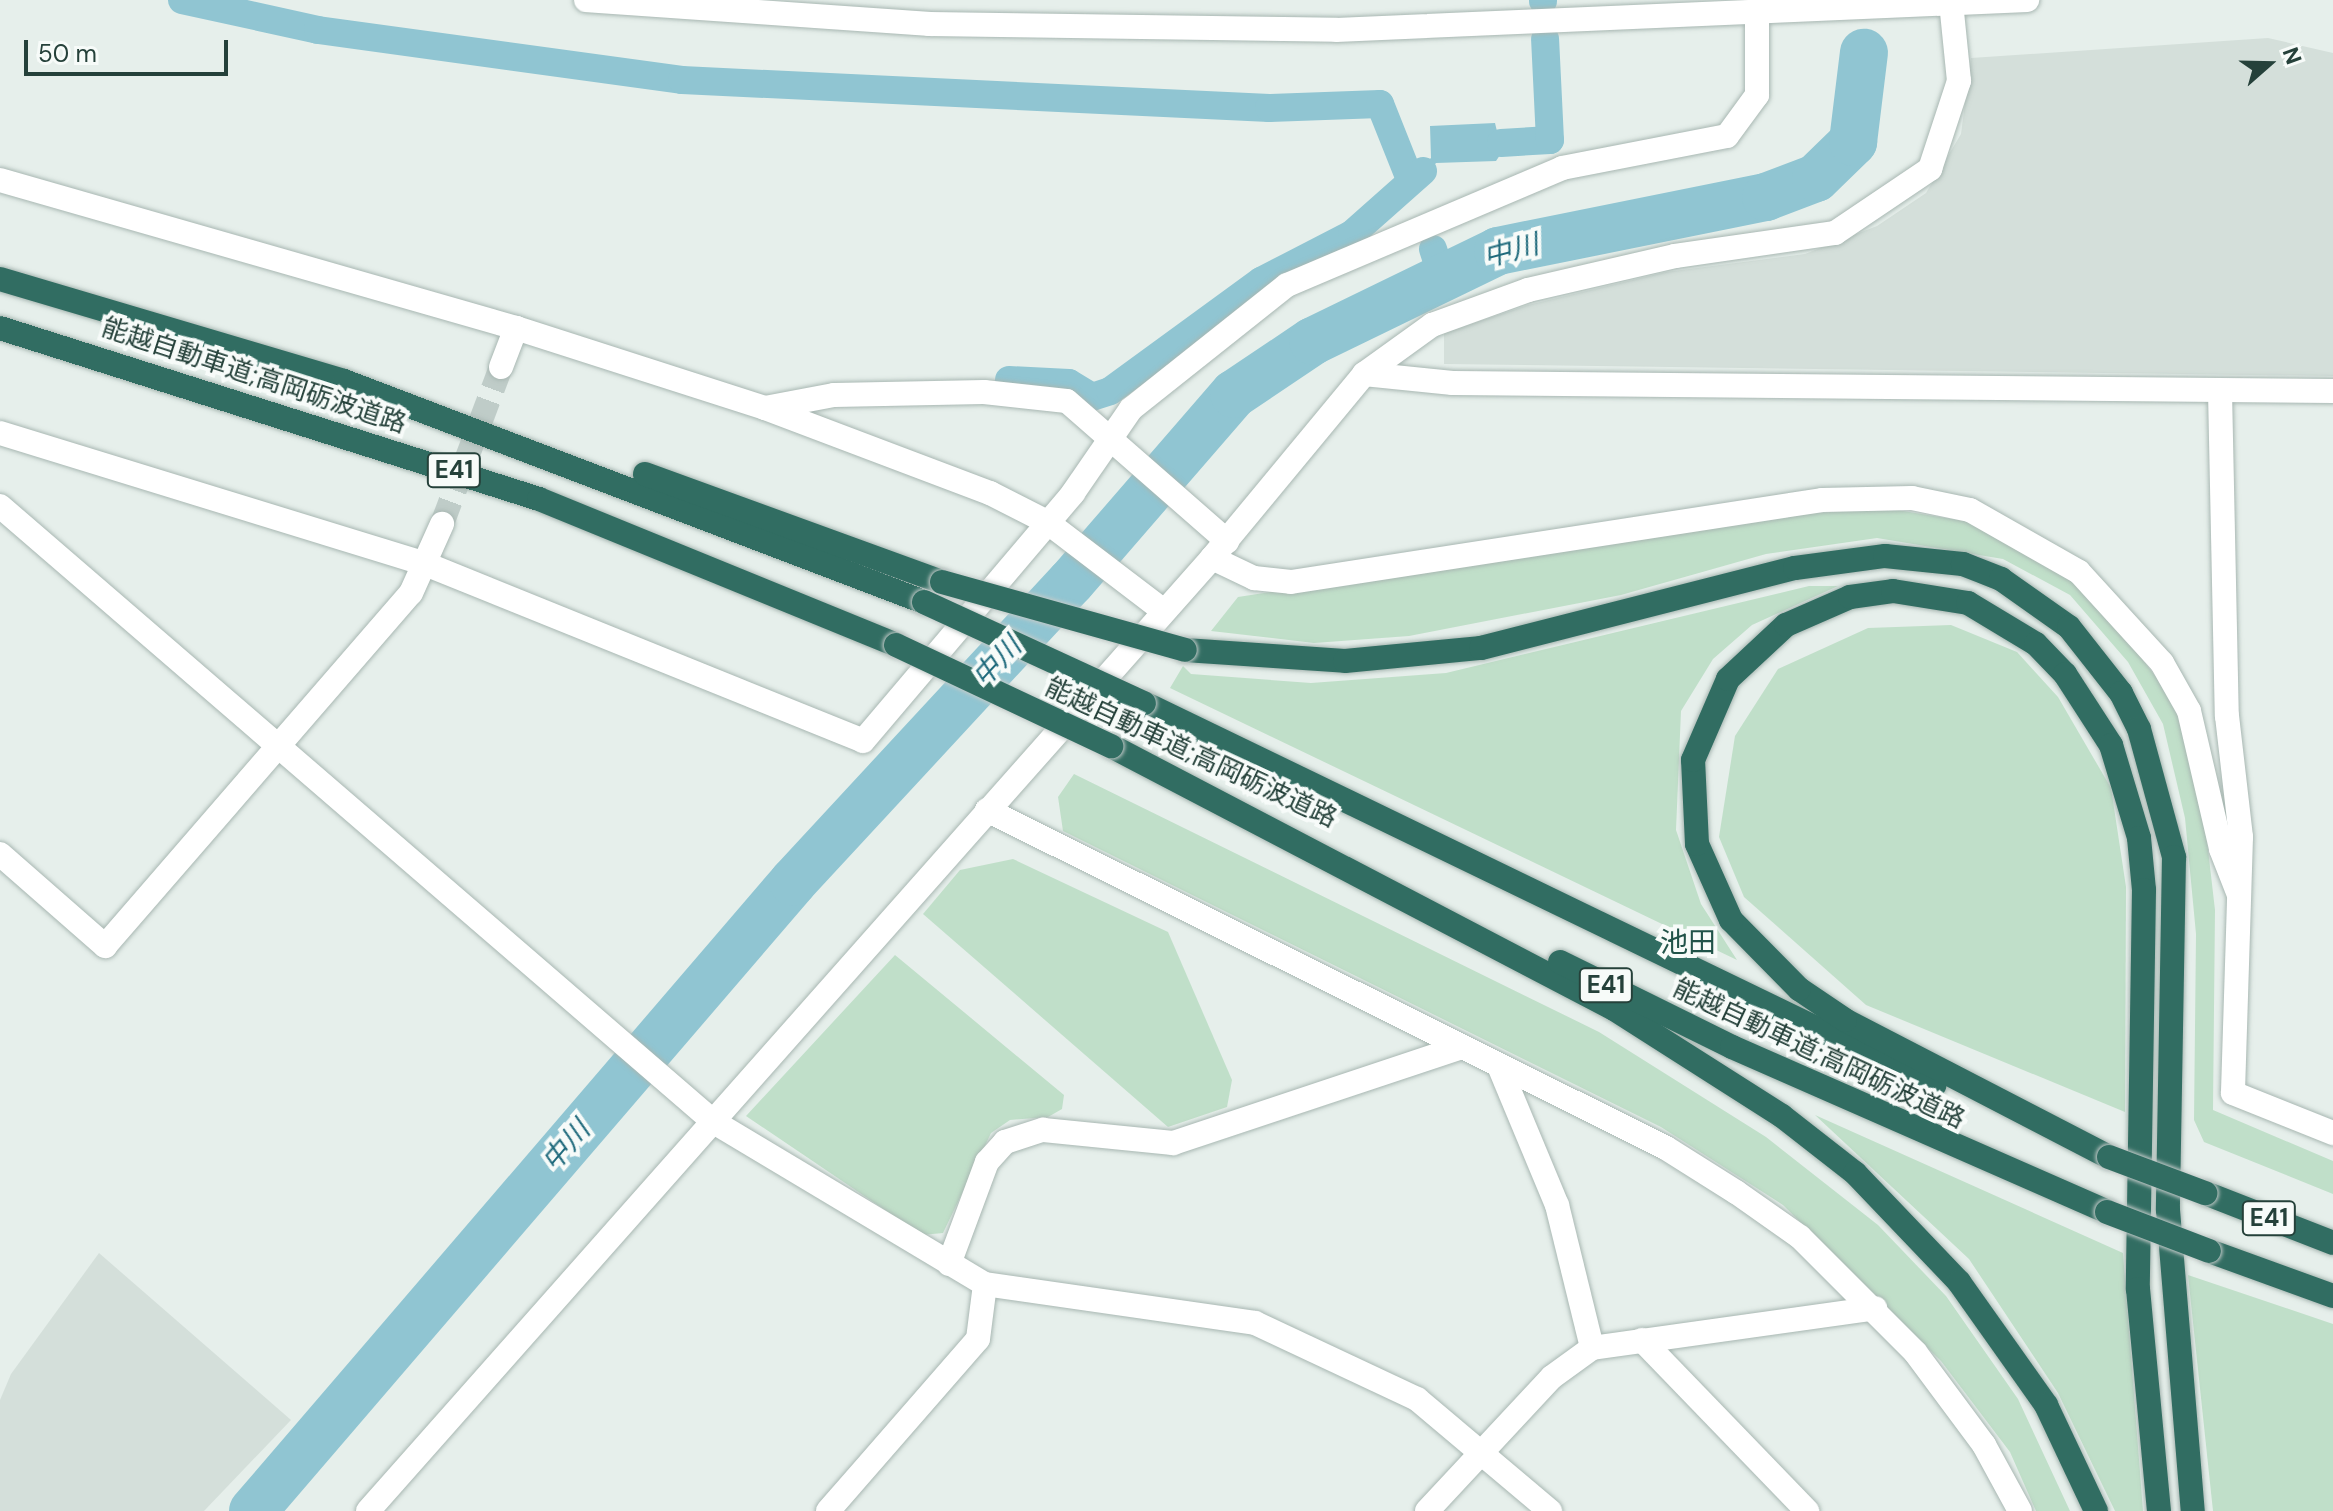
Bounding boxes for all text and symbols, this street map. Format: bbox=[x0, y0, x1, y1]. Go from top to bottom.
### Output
scale bar bbox=[28, 24, 232, 74]
north arrow bbox=[2229, 24, 2309, 104]
text: 50 m bbox=[38, 38, 97, 69]
text: N bbox=[2276, 43, 2308, 68]
water label: 中川 bbox=[1480, 228, 1542, 274]
street label: 能越自動車道;高岡砺波道路 bbox=[98, 312, 410, 440]
road number: E41 bbox=[426, 450, 482, 490]
water label: 中川 bbox=[966, 630, 1028, 694]
street label: 能越自動車道;高岡砺波道路 bbox=[1040, 672, 1342, 834]
district label: 池田 bbox=[1660, 926, 1716, 960]
road number: E41 bbox=[1578, 965, 1634, 1005]
street label: 能越自動車道;高岡砺波道路 bbox=[1668, 973, 1970, 1135]
water label: 中川 bbox=[535, 1114, 597, 1178]
road number: E41 bbox=[2241, 1198, 2297, 1238]

